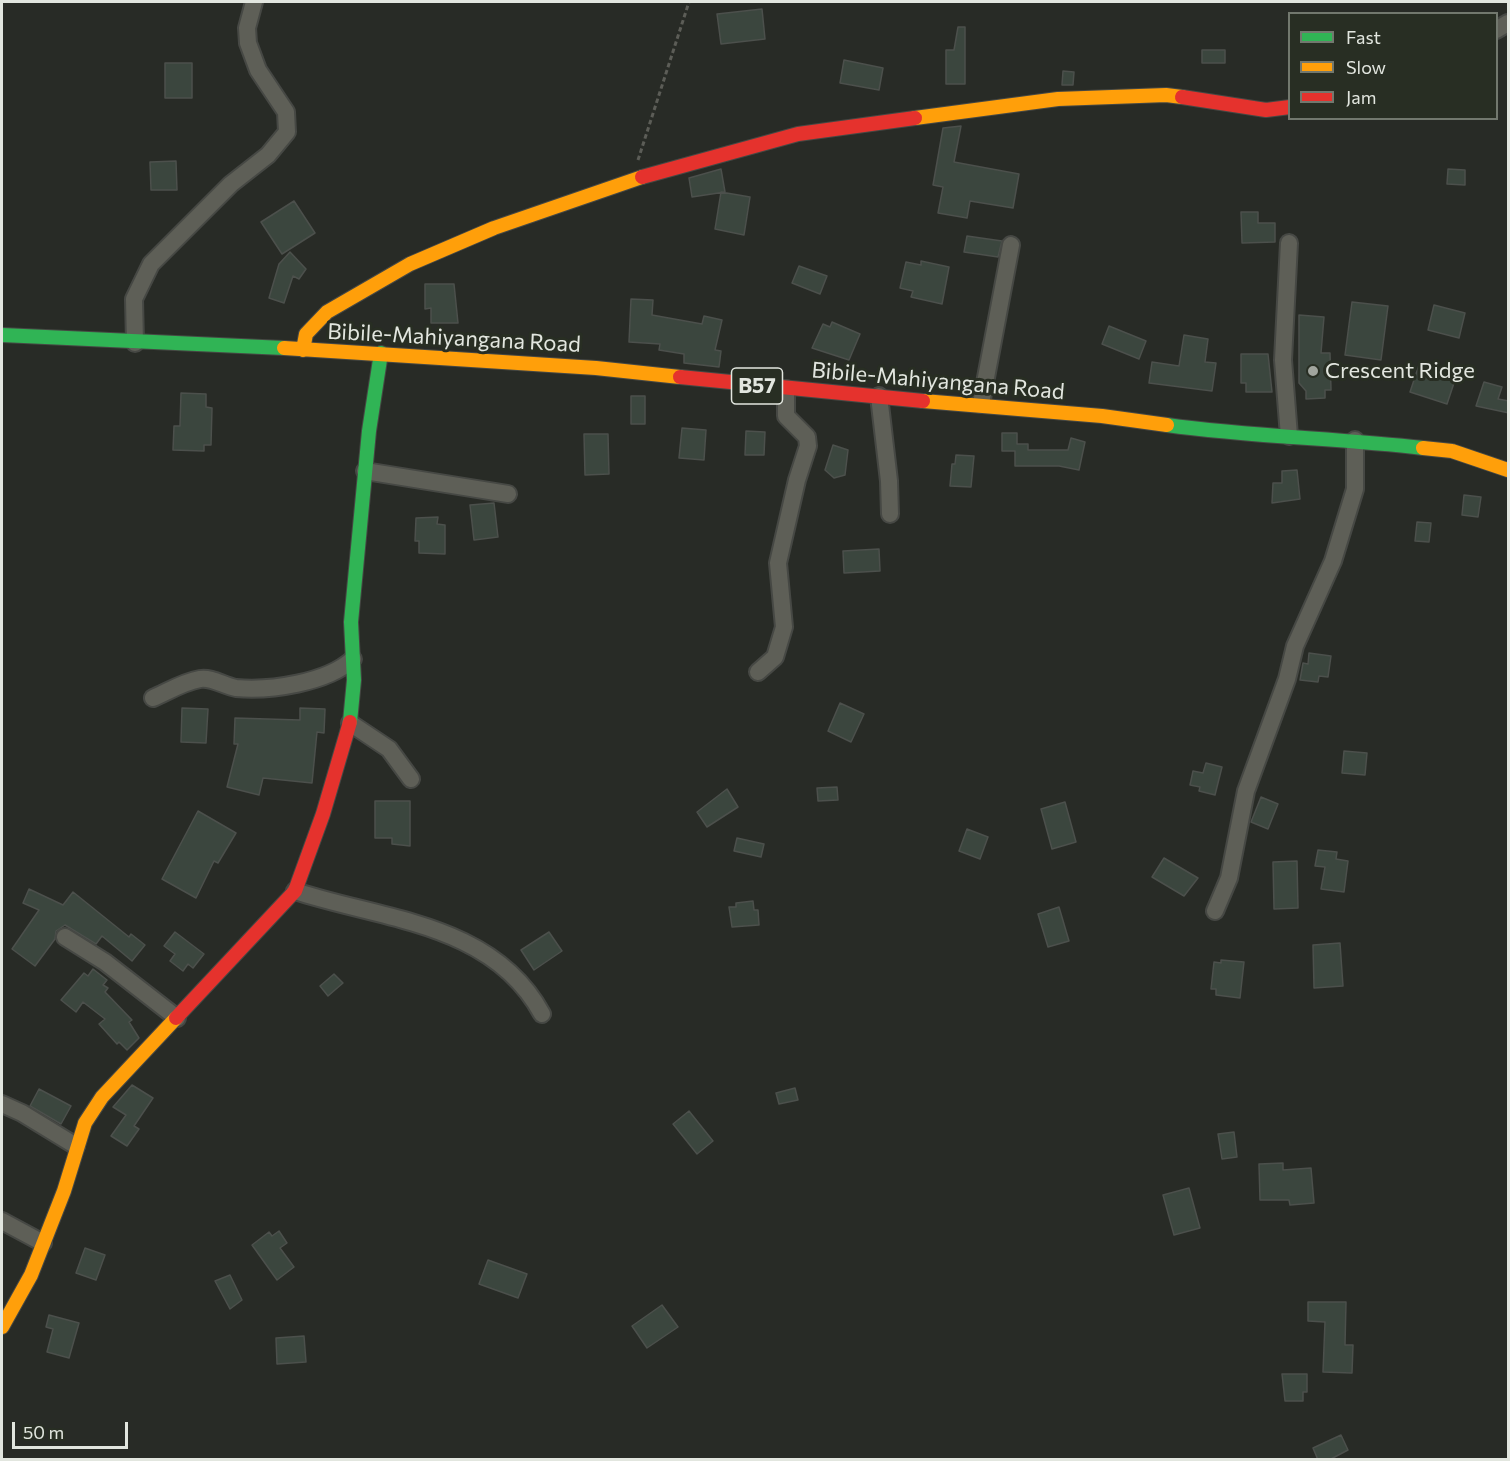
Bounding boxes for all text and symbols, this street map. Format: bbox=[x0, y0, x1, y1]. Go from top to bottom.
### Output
legend bbox=[1288, 12, 1498, 120]
text: Fast bbox=[1346, 26, 1381, 48]
text: Slow bbox=[1346, 56, 1386, 78]
text: Jam bbox=[1346, 86, 1376, 108]
street label: Bibile-Mahiyangana Road bbox=[327, 318, 581, 358]
street label: Bibile-Mahiyangana Road bbox=[810, 357, 1066, 405]
place label: Crescent Ridge bbox=[1325, 358, 1475, 384]
marker: Crescent Ridge bbox=[1306, 364, 1320, 378]
road number: B57 bbox=[732, 368, 783, 404]
scale bar bbox=[15, 1410, 130, 1448]
text: 50 m bbox=[23, 1421, 64, 1443]

